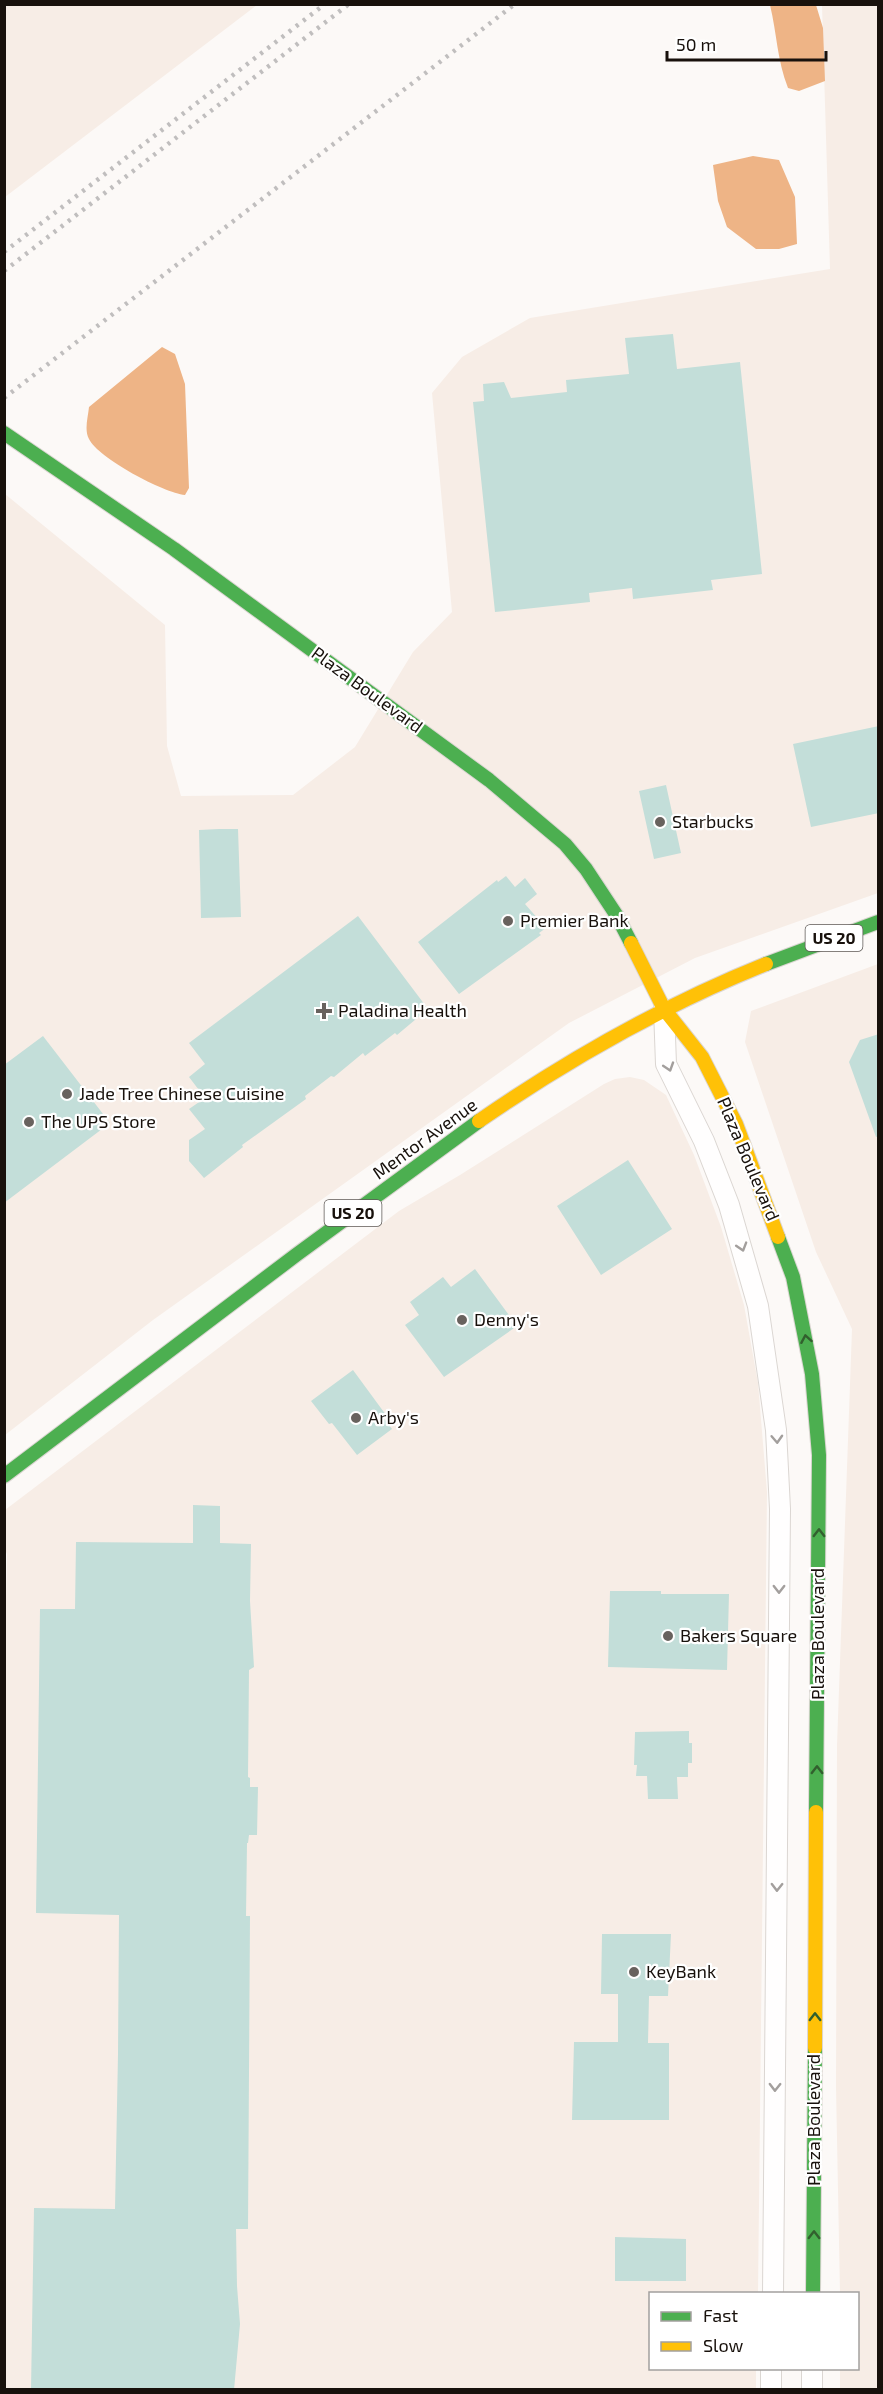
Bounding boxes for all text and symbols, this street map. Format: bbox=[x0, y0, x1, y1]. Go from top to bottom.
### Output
scale bar bbox=[667, 24, 826, 62]
text: 50 m bbox=[676, 33, 716, 55]
street label: Plaza Boulevard bbox=[308, 641, 428, 737]
place label: Starbucks bbox=[672, 810, 754, 832]
marker: Starbucks bbox=[653, 815, 667, 829]
place label: Premier Bank bbox=[520, 909, 629, 931]
marker: Premier Bank bbox=[501, 914, 515, 928]
road number: US 20 bbox=[806, 925, 862, 951]
place label: Paladina Health bbox=[338, 999, 467, 1021]
marker: Paladina Health bbox=[315, 1002, 333, 1020]
one-way arrow bbox=[662, 1061, 674, 1072]
place label: Jade Tree Chinese Cuisine bbox=[79, 1082, 285, 1104]
marker: Jade Tree Chinese Cuisine bbox=[60, 1087, 74, 1101]
street label: Mentor Avenue bbox=[368, 1093, 481, 1183]
street label: Plaza Boulevard bbox=[713, 1093, 785, 1224]
place label: The UPS Store bbox=[41, 1110, 156, 1132]
marker: The UPS Store bbox=[22, 1115, 36, 1129]
road number: US 20 bbox=[324, 1200, 382, 1226]
one-way arrow bbox=[735, 1241, 747, 1252]
place label: Denny's bbox=[474, 1308, 539, 1330]
marker: Denny's bbox=[455, 1313, 469, 1327]
one-way arrow bbox=[800, 1334, 813, 1344]
place label: Arby's bbox=[368, 1406, 419, 1428]
marker: Arby's bbox=[349, 1411, 363, 1425]
one-way arrow bbox=[770, 1434, 783, 1443]
one-way arrow bbox=[813, 1528, 825, 1537]
street label: Plaza Boulevard bbox=[806, 1568, 828, 1700]
one-way arrow bbox=[773, 1584, 785, 1593]
place label: Bakers Square bbox=[680, 1624, 797, 1646]
marker: Bakers Square bbox=[661, 1629, 675, 1643]
one-way arrow bbox=[811, 1765, 823, 1774]
one-way arrow bbox=[771, 1882, 783, 1891]
place label: KeyBank bbox=[646, 1960, 716, 1982]
marker: KeyBank bbox=[627, 1965, 641, 1979]
one-way arrow bbox=[809, 2013, 821, 2022]
street label: Plaza Boulevard bbox=[802, 2054, 824, 2186]
one-way arrow bbox=[769, 2083, 781, 2092]
one-way arrow bbox=[807, 2231, 820, 2240]
legend bbox=[649, 2292, 859, 2370]
text: Fast bbox=[703, 2304, 738, 2326]
text: Slow bbox=[703, 2334, 744, 2356]

